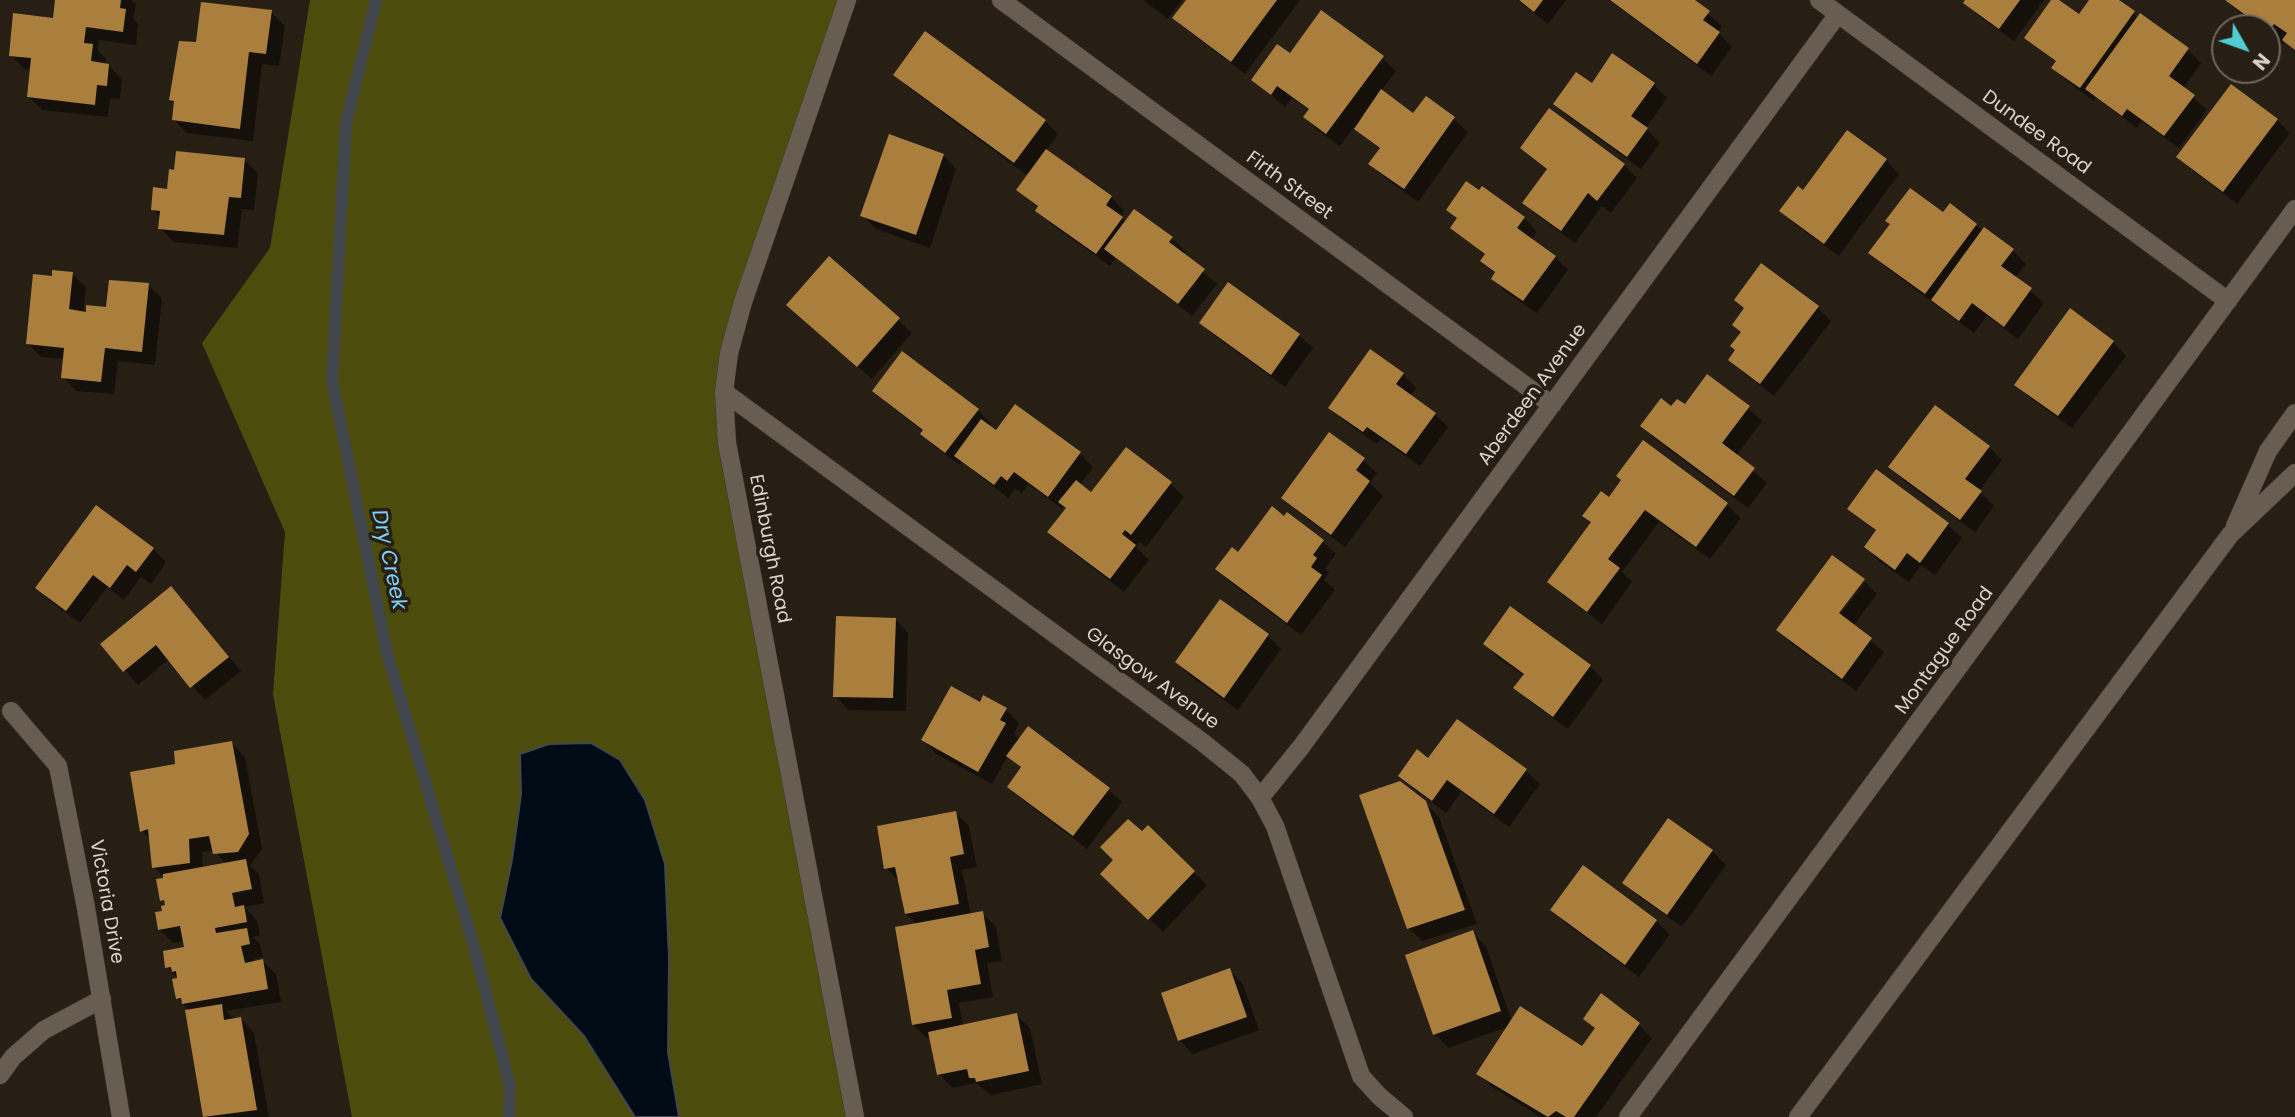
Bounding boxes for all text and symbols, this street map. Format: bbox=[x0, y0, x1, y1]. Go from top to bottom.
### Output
north arrow bbox=[2211, 14, 2281, 84]
text: N bbox=[2246, 47, 2276, 76]
street label: Dundee Road bbox=[1977, 86, 2095, 180]
street label: Firth Street bbox=[1241, 147, 1337, 225]
street label: Aberdeen Avenue bbox=[1474, 320, 1592, 470]
street label: Edinburgh Road bbox=[743, 473, 795, 625]
water label: Dry Creek bbox=[365, 508, 411, 612]
street label: Montague Road bbox=[1891, 583, 1999, 719]
street label: Glasgow Avenue bbox=[1081, 623, 1223, 735]
street label: Victoria Drive bbox=[84, 838, 128, 966]

